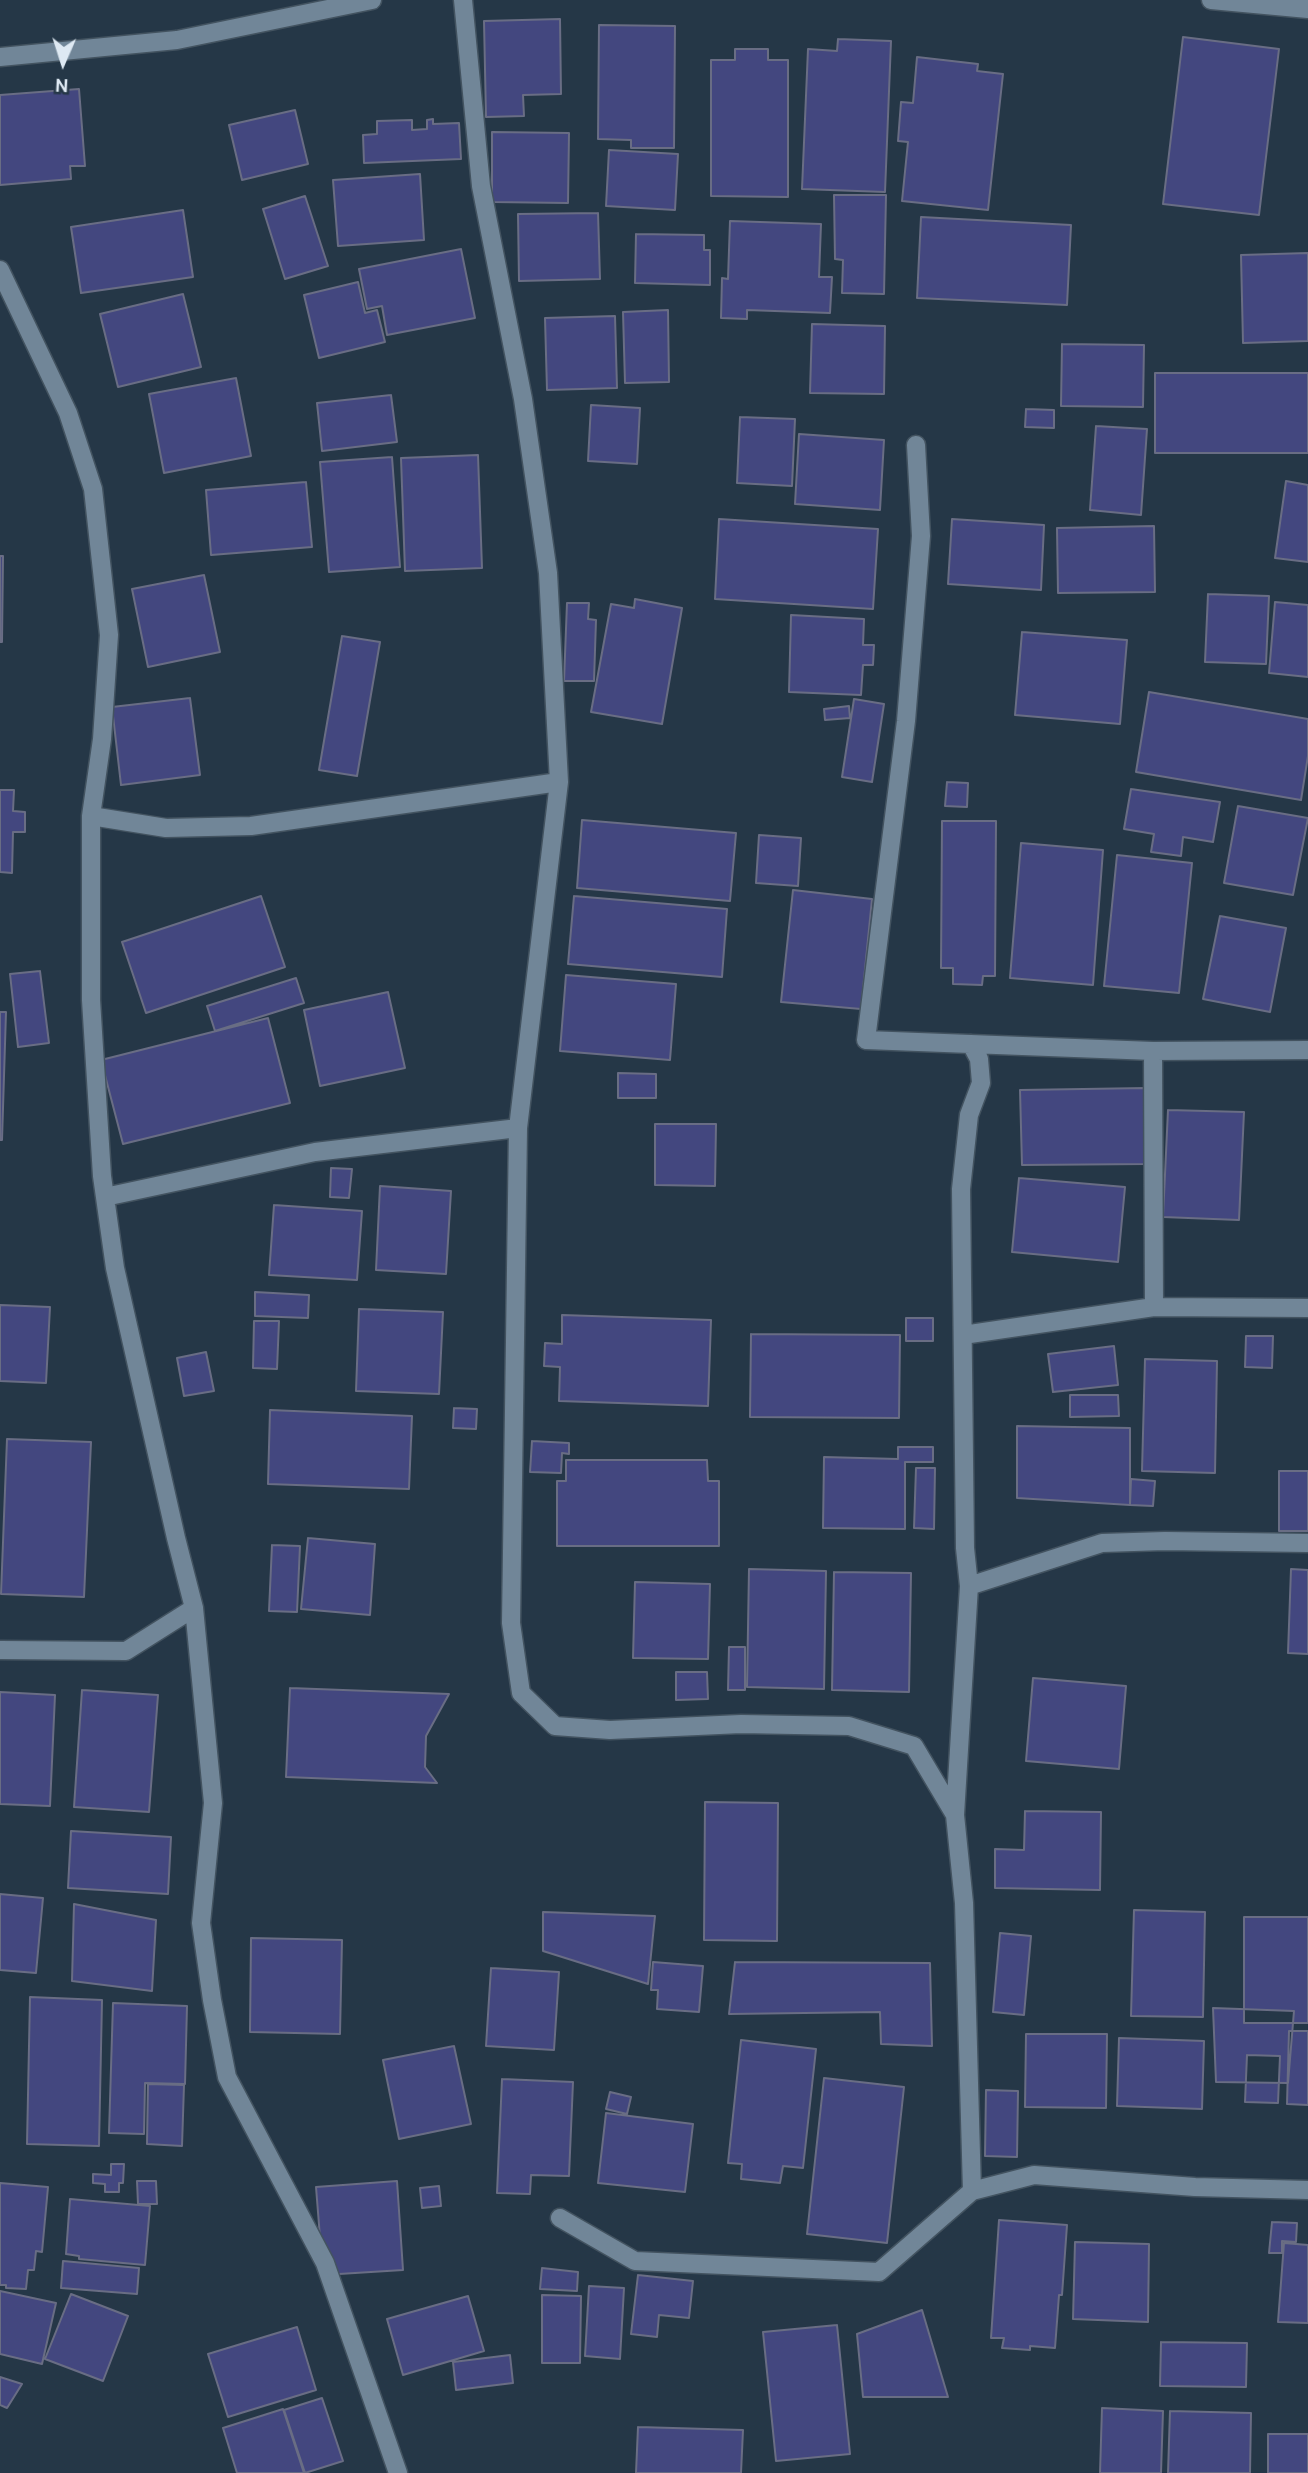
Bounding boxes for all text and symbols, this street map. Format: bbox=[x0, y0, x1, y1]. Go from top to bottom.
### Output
north arrow bbox=[28, 28, 98, 98]
text: N bbox=[54, 72, 69, 96]

